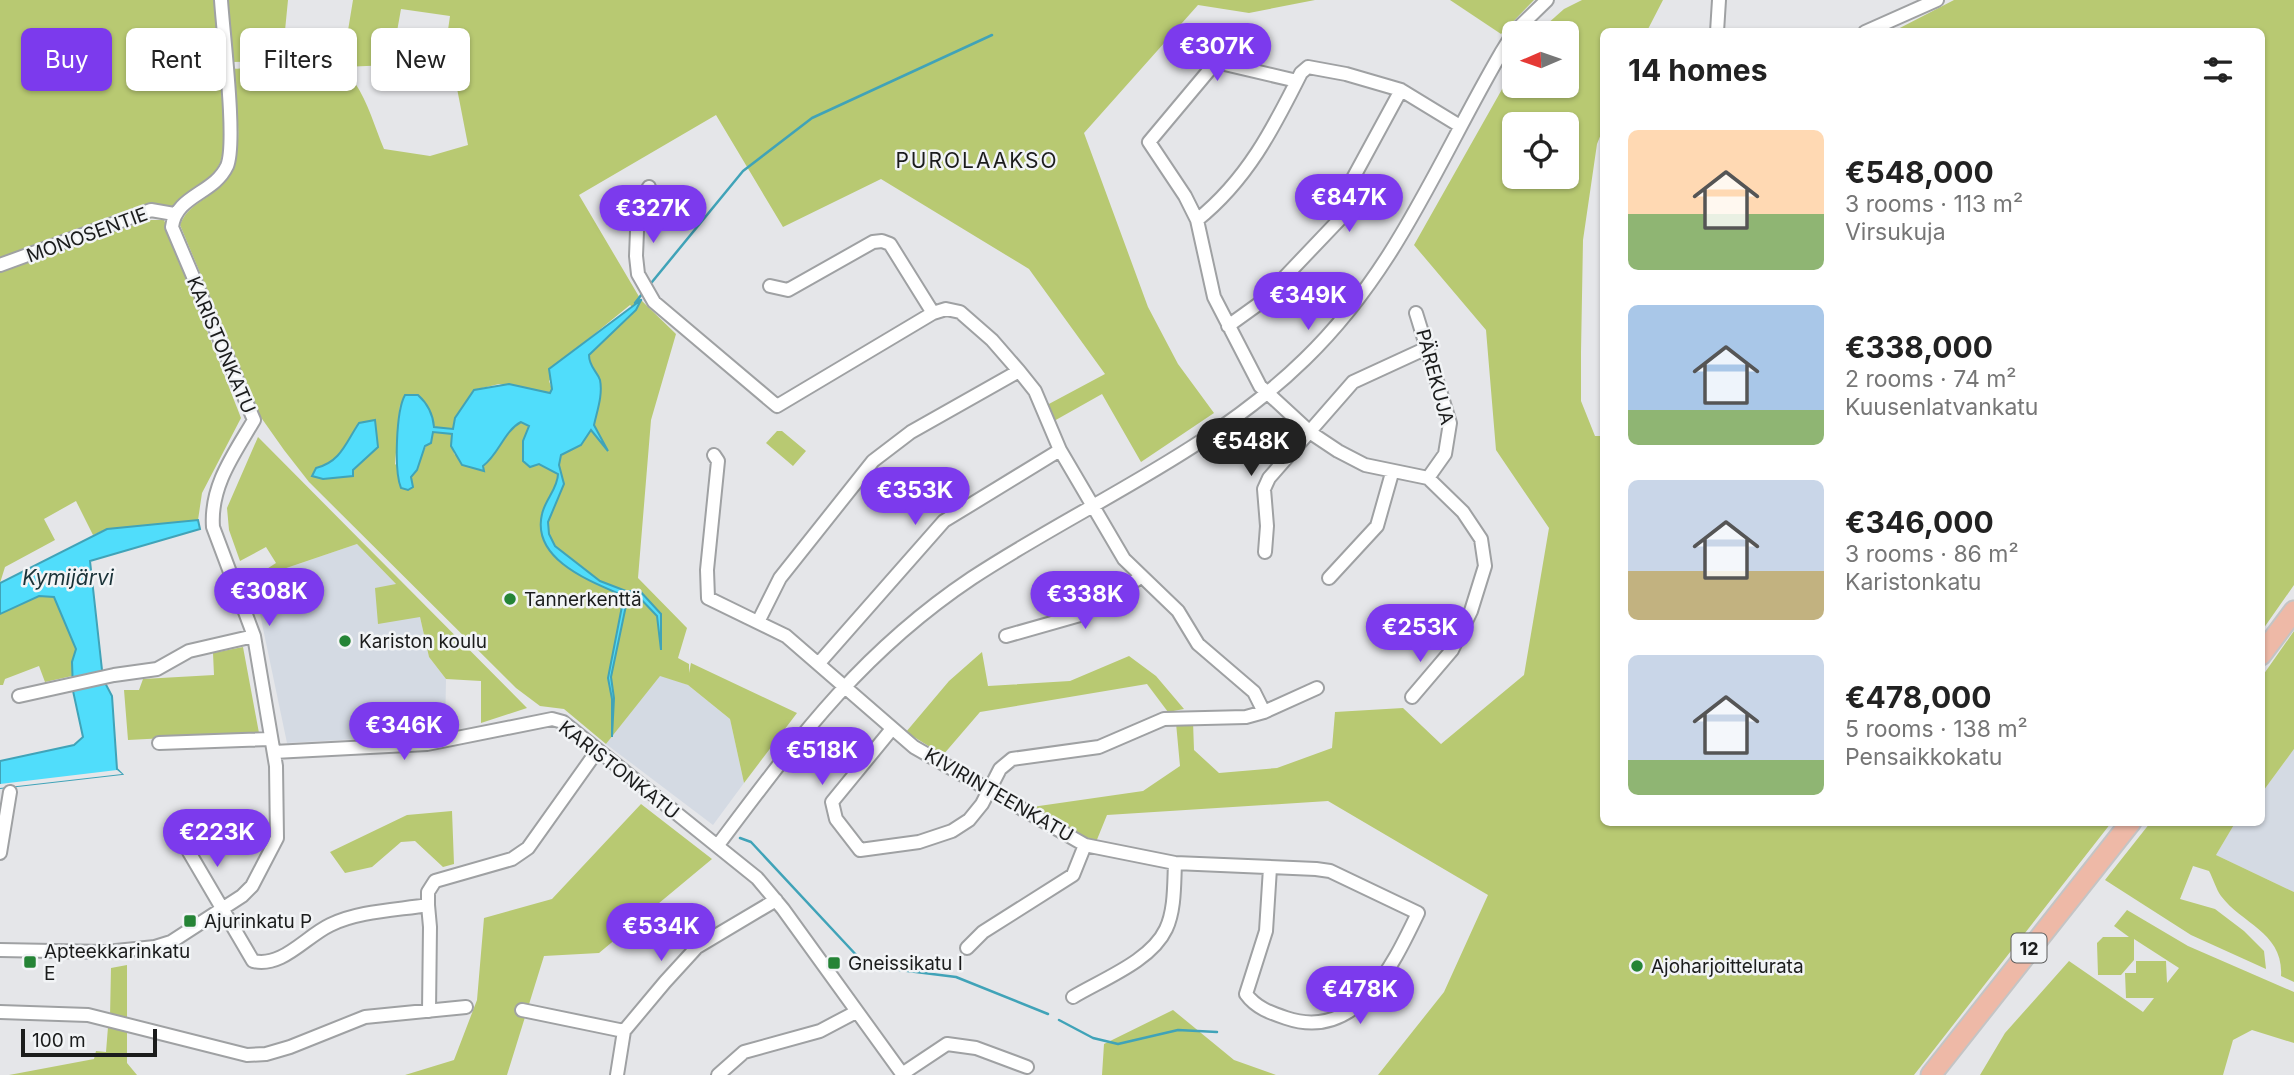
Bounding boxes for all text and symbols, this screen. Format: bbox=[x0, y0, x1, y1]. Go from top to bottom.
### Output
north arrow bbox=[1502, 21, 1578, 98]
map controls bbox=[1502, 21, 1579, 189]
pin: €307K bbox=[1168, 24, 1266, 83]
chip: Buy bbox=[21, 28, 112, 91]
chip: Rent bbox=[126, 28, 226, 91]
chip: Filters bbox=[240, 28, 357, 91]
chip: New bbox=[371, 28, 470, 91]
text: €307K bbox=[1179, 32, 1255, 60]
icon: filters bbox=[2199, 51, 2237, 89]
text: 14 homes bbox=[1628, 52, 1767, 88]
button: locate bbox=[1502, 112, 1579, 189]
district label: PUROLAAKSO bbox=[895, 148, 1059, 173]
text: €548,000 bbox=[1845, 154, 1994, 190]
icon: home bbox=[1684, 158, 1768, 242]
pin: €847K bbox=[1300, 174, 1398, 234]
text: €847K bbox=[1311, 183, 1387, 211]
pin: €327K bbox=[604, 186, 702, 245]
text: 3 rooms · 113 m² bbox=[1845, 190, 2023, 218]
text: €327K bbox=[616, 194, 691, 222]
street label: MONOSENTIE bbox=[23, 202, 151, 268]
text: Virsukuja bbox=[1845, 218, 1946, 246]
pin: €349K bbox=[1259, 272, 1357, 332]
street label: KARISTONKATU bbox=[182, 273, 260, 417]
text: €349K bbox=[1269, 281, 1347, 309]
street label: PÄREKUJA bbox=[1411, 327, 1459, 427]
text: €338,000 bbox=[1845, 329, 1993, 365]
icon: home bbox=[1684, 333, 1768, 417]
text: 2 rooms · 74 m² bbox=[1845, 365, 2017, 393]
text: Kuusenlatvankatu bbox=[1845, 393, 2038, 421]
pin: €548K bbox=[1202, 419, 1300, 478]
text: €548K bbox=[1212, 427, 1290, 455]
pin: €353K bbox=[866, 468, 964, 527]
text: €353K bbox=[877, 476, 953, 504]
text: €346,000 bbox=[1845, 504, 1994, 540]
icon: home bbox=[1684, 508, 1768, 592]
text: 3 rooms · 86 m² bbox=[1845, 540, 2019, 568]
water label: Kymijärvi bbox=[22, 565, 115, 590]
pin: €308K bbox=[220, 568, 318, 628]
text: Karistonkatu bbox=[1845, 568, 1981, 596]
pin: €338K bbox=[1036, 572, 1134, 631]
text: €308K bbox=[230, 577, 308, 605]
text: €338K bbox=[1047, 580, 1123, 608]
place label: Tannerkenttä bbox=[524, 588, 642, 611]
marker: Tannerkenttä bbox=[502, 591, 518, 607]
pin: €253K bbox=[1371, 604, 1469, 664]
text: €253K bbox=[1382, 613, 1458, 641]
place label: Kariston koulu bbox=[359, 630, 487, 653]
marker: Kariston koulu bbox=[337, 633, 353, 649]
text: €478,000 bbox=[1845, 679, 1992, 715]
icon: home bbox=[1684, 683, 1768, 767]
pin: €346K bbox=[355, 702, 453, 762]
text: €346K bbox=[365, 711, 443, 739]
text: 5 rooms · 138 m² bbox=[1845, 715, 2028, 743]
street label: KARISTONKATU bbox=[554, 716, 684, 824]
pin: €518K bbox=[773, 728, 871, 787]
text: €518K bbox=[786, 736, 858, 764]
street label: KIVIRINTEENKATU bbox=[921, 743, 1077, 847]
text: Pensaikkokatu bbox=[1845, 743, 2002, 771]
pin: €223K bbox=[168, 810, 266, 869]
text: €223K bbox=[179, 818, 255, 846]
pin: €534K bbox=[612, 904, 710, 963]
place label: Ajurinkatu P bbox=[204, 910, 312, 933]
text: €534K bbox=[622, 912, 700, 940]
marker: Ajurinkatu P bbox=[182, 913, 198, 929]
road number: 12 bbox=[2011, 933, 2046, 962]
place label: Apteekkarinkatu E bbox=[44, 940, 190, 985]
place label: Gneissikatu I bbox=[848, 952, 963, 975]
marker: Apteekkarinkatu E bbox=[22, 954, 38, 970]
marker: Gneissikatu I bbox=[826, 955, 842, 971]
place label: Ajoharjoittelurata bbox=[1651, 955, 1804, 978]
marker: Ajoharjoittelurata bbox=[1629, 958, 1645, 974]
pin: €478K bbox=[1311, 967, 1409, 1026]
text: €478K bbox=[1322, 975, 1398, 1003]
scale bar bbox=[21, 1026, 158, 1058]
text: 100 m bbox=[32, 1029, 86, 1052]

